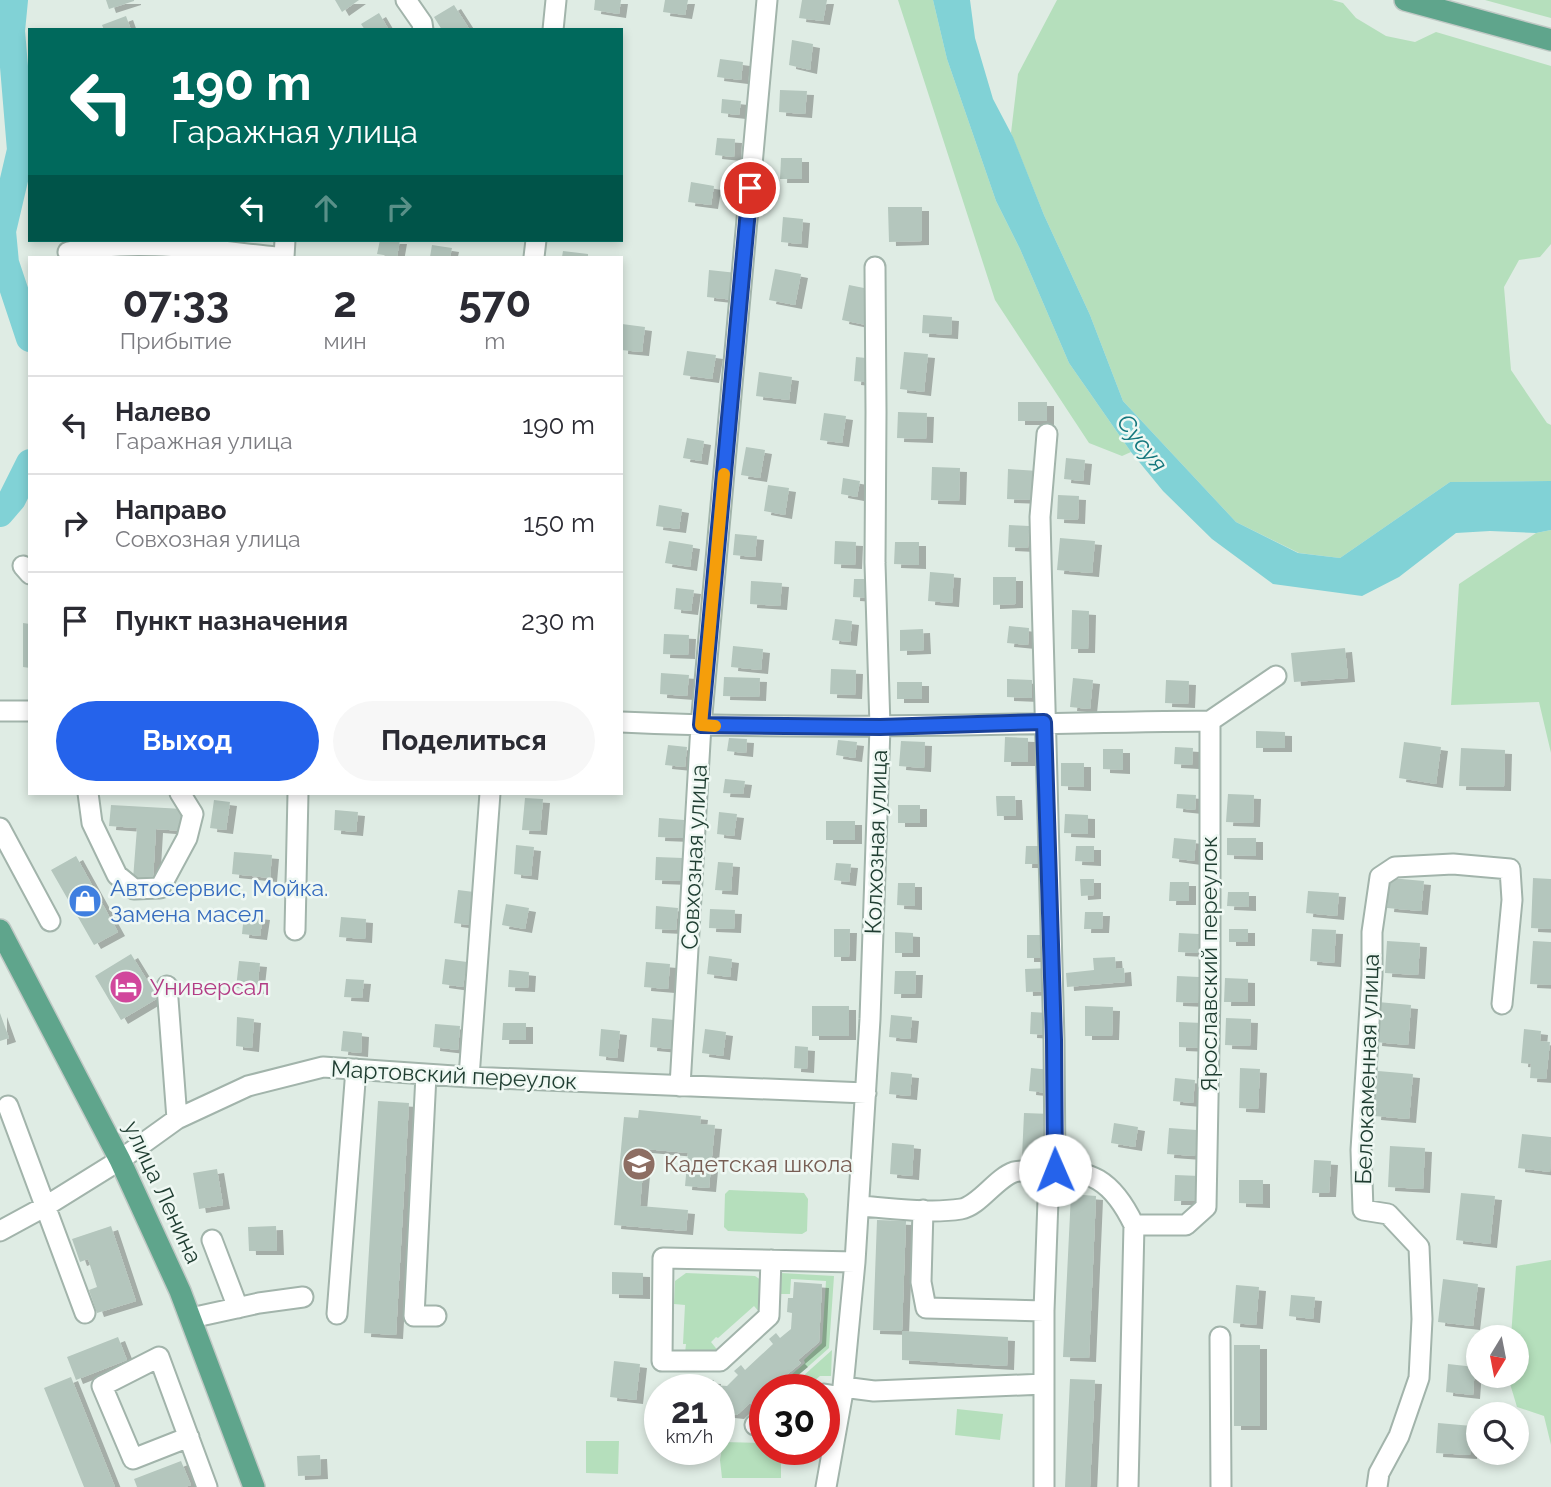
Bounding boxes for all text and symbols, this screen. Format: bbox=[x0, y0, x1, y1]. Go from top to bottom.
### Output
text: 190 m bbox=[171, 54, 312, 111]
icon: left bbox=[56, 56, 147, 147]
text: Гаражная улица bbox=[171, 113, 418, 150]
pin bbox=[720, 158, 780, 218]
icon: arrive bbox=[731, 169, 769, 207]
icon: left bbox=[234, 189, 272, 227]
icon: ahead bbox=[307, 189, 345, 227]
icon: right bbox=[380, 189, 418, 227]
text: 07:33 bbox=[122, 278, 229, 327]
text: 2 bbox=[333, 278, 357, 327]
text: 570 bbox=[459, 278, 531, 327]
text: Прибытие bbox=[120, 327, 232, 354]
text: мин bbox=[324, 327, 367, 354]
text: m bbox=[484, 327, 505, 354]
text: Налево bbox=[115, 397, 211, 427]
icon: left bbox=[56, 406, 94, 444]
water label: Сусуя bbox=[1111, 408, 1174, 477]
text: 190 m bbox=[522, 410, 595, 440]
text: Гаражная улица bbox=[115, 427, 292, 454]
text: Направо bbox=[115, 495, 226, 525]
icon: right bbox=[56, 504, 94, 542]
text: 150 m bbox=[523, 508, 595, 538]
text: Совхозная улица bbox=[115, 525, 301, 552]
icon: arrive bbox=[56, 602, 94, 640]
text: Пункт назначения bbox=[115, 606, 348, 636]
text: 230 m bbox=[521, 606, 595, 636]
button: Выход bbox=[56, 701, 319, 781]
button: Поделиться bbox=[333, 701, 595, 781]
street label: Колхозная улица bbox=[859, 749, 892, 935]
street label: Совхозная улица bbox=[675, 764, 712, 950]
street label: Ярославский переулок bbox=[1195, 836, 1222, 1092]
place label: Автосервис, Мойка. Замена масел bbox=[110, 874, 328, 927]
shop icon: Автосервис, Мойка. Замена масел bbox=[66, 882, 104, 920]
street label: Белокаменная улица bbox=[1349, 953, 1384, 1185]
hotel icon: Универсал bbox=[107, 968, 145, 1006]
place label: Универсал bbox=[150, 973, 270, 1000]
street label: Мартовский переулок bbox=[330, 1055, 578, 1094]
street label: улица Ленина bbox=[119, 1116, 208, 1267]
position arrow bbox=[1018, 1133, 1092, 1207]
school or university icon: Кадетская школа bbox=[620, 1145, 658, 1183]
place label: Кадетская школа bbox=[664, 1150, 853, 1177]
north arrow bbox=[1466, 1325, 1530, 1388]
map controls bbox=[1466, 1325, 1529, 1465]
speed limit sign: 30 bbox=[749, 1374, 840, 1465]
text: 21 bbox=[671, 1390, 708, 1431]
button: search bbox=[1466, 1402, 1529, 1465]
text: km/h bbox=[666, 1426, 713, 1447]

